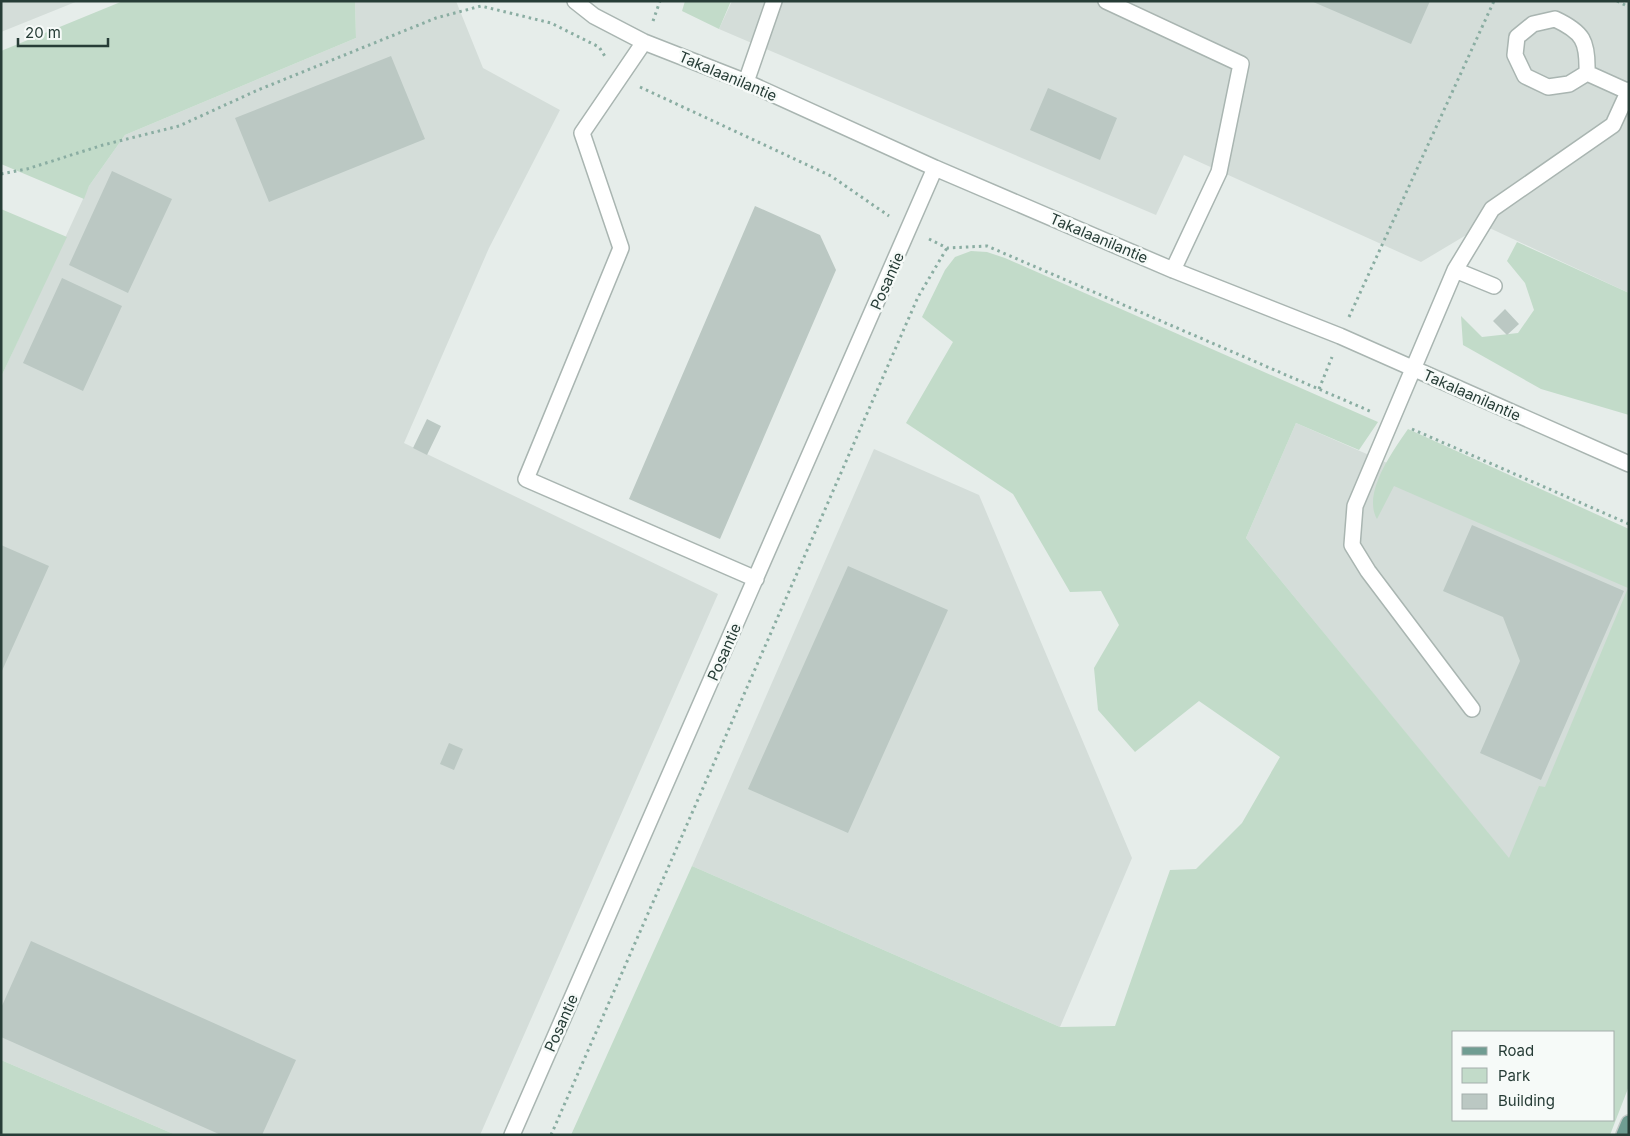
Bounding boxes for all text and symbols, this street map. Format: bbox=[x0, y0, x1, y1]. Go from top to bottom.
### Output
scale bar bbox=[18, 15, 108, 47]
text: 20 m bbox=[25, 23, 61, 42]
street label: Takalaanilantie bbox=[676, 47, 780, 105]
street label: Takalaanilantie bbox=[1047, 209, 1151, 267]
street label: Posantie bbox=[866, 249, 908, 313]
street label: Takalaanilantie bbox=[1420, 365, 1524, 425]
street label: Posantie bbox=[703, 620, 745, 684]
street label: Posantie bbox=[540, 991, 582, 1055]
legend bbox=[1452, 1031, 1615, 1121]
text: Road bbox=[1498, 1041, 1534, 1060]
text: Park bbox=[1498, 1066, 1531, 1085]
text: Building bbox=[1498, 1091, 1555, 1110]

